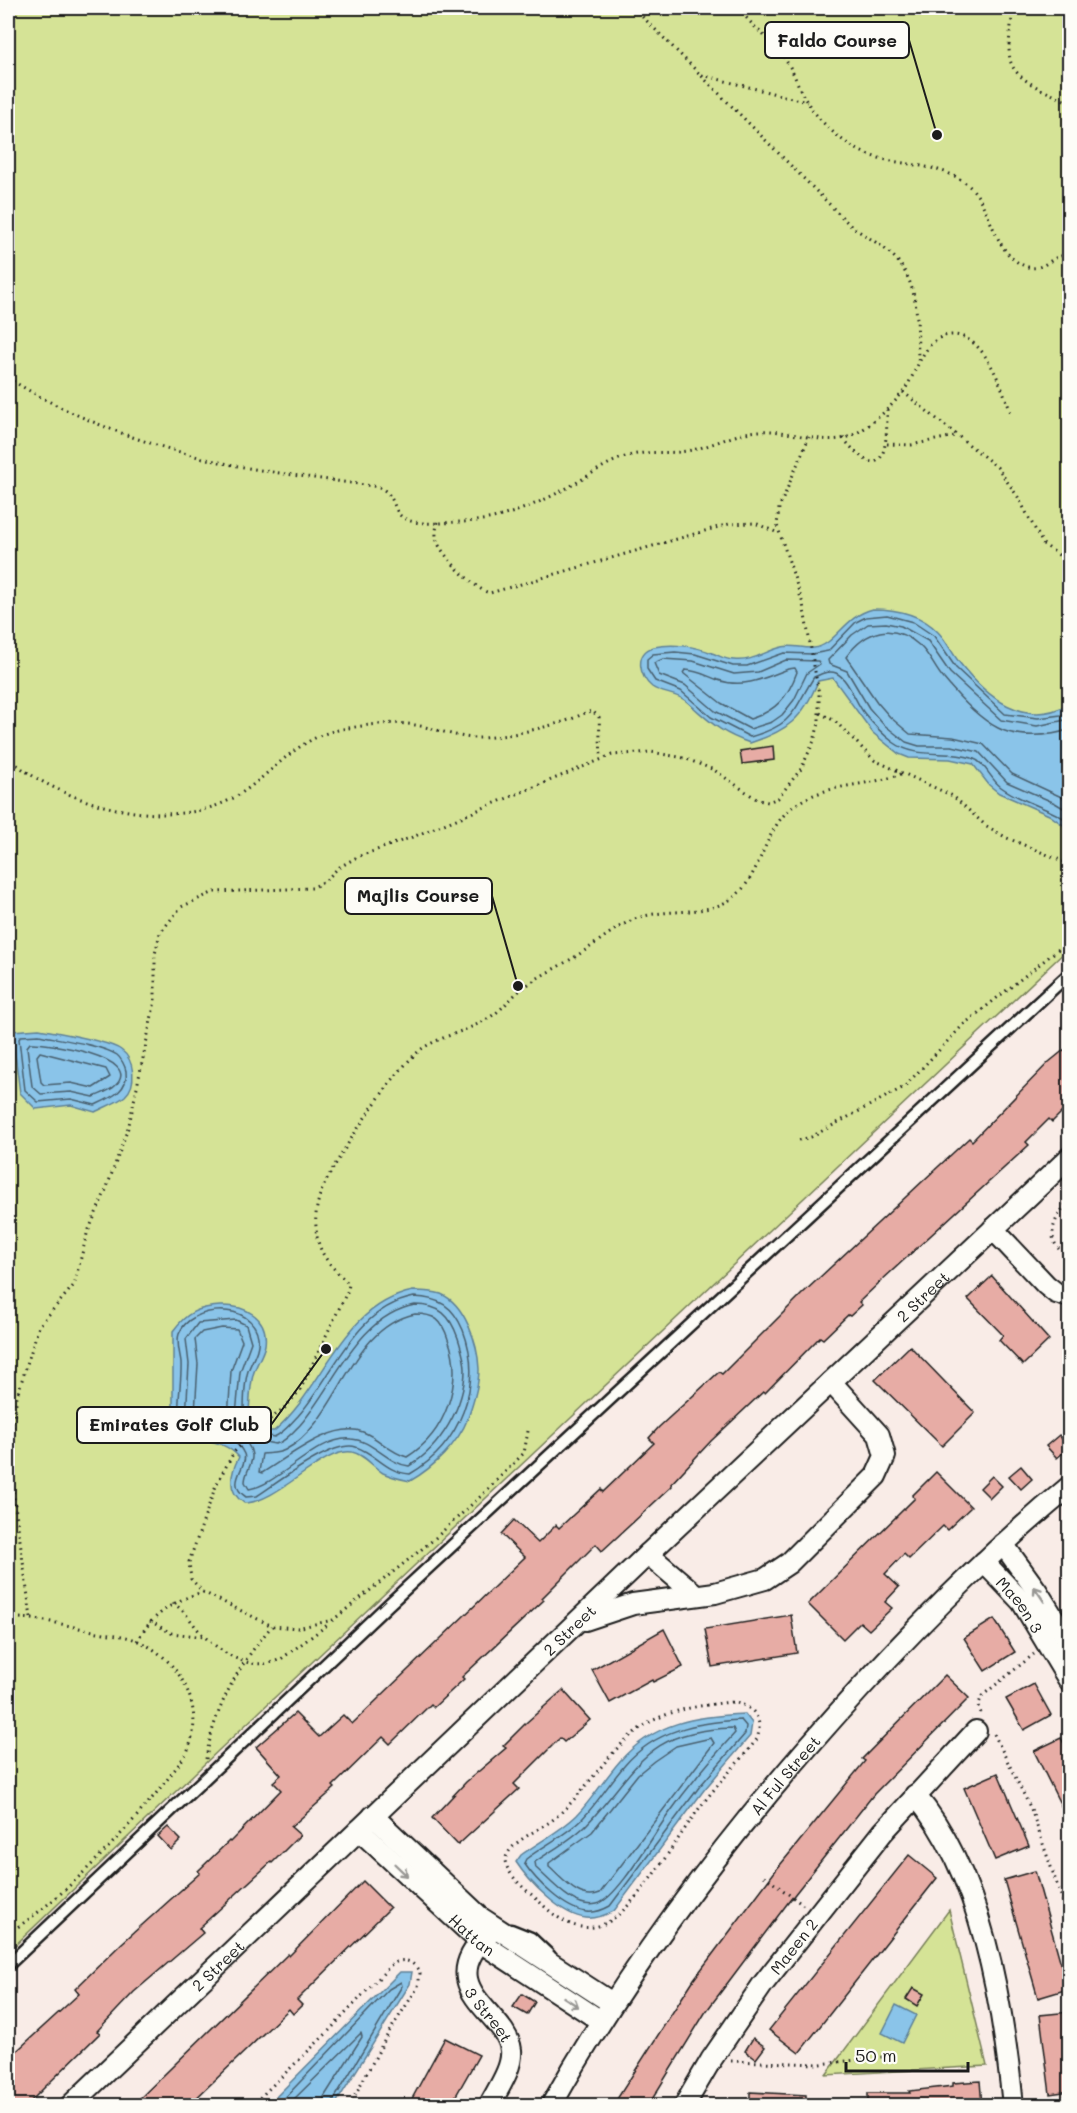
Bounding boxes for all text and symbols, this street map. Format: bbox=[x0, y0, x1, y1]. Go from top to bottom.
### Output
callout: Faldo Course bbox=[765, 22, 909, 58]
text: Faldo Course bbox=[777, 28, 897, 52]
callout: Majlis Course bbox=[345, 878, 492, 914]
text: Majlis Course bbox=[357, 883, 480, 907]
street label: 2 Street bbox=[892, 1266, 953, 1326]
callout: Emirates Golf Club bbox=[77, 1407, 271, 1443]
text: Emirates Golf Club bbox=[89, 1412, 259, 1436]
street label: Maeen 3 bbox=[992, 1571, 1048, 1636]
one-way arrow bbox=[1032, 1586, 1044, 1603]
street label: 2 Street bbox=[538, 1599, 600, 1659]
street label: Al Ful Street bbox=[745, 1730, 824, 1819]
one-way arrow bbox=[394, 1863, 409, 1877]
street label: Hattan bbox=[445, 1908, 499, 1960]
street label: Maeen 2 bbox=[765, 1914, 822, 1978]
street label: 2 Street bbox=[187, 1935, 248, 1995]
street label: 3 Street bbox=[461, 1983, 518, 2045]
one-way arrow bbox=[562, 1996, 579, 2008]
scale bar bbox=[846, 2035, 968, 2073]
text: 50 m bbox=[855, 2043, 897, 2067]

